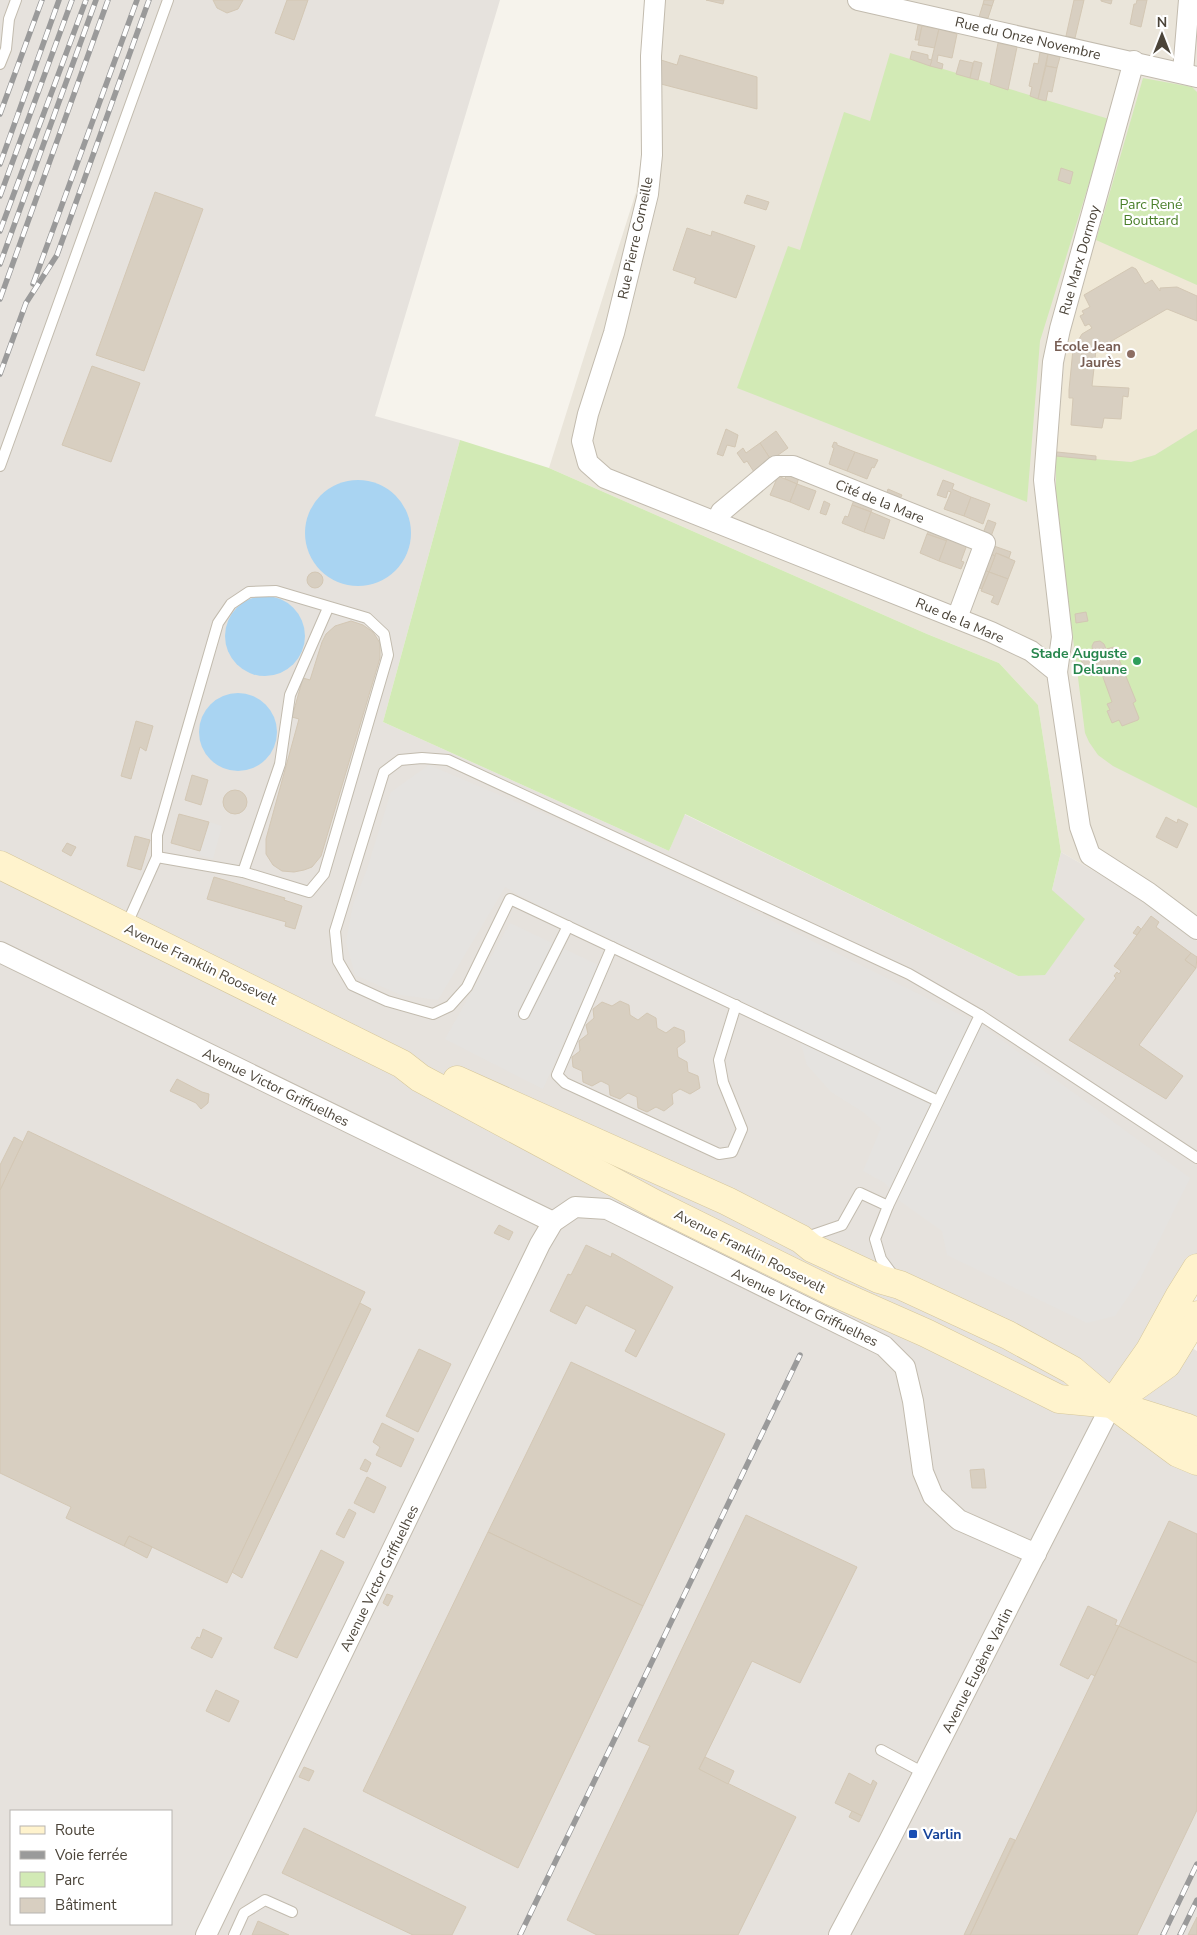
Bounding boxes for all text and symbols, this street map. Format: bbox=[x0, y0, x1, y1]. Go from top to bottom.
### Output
north arrow bbox=[1137, 10, 1187, 60]
street label: Rue du Onze Novembre bbox=[953, 12, 1103, 65]
text: N bbox=[1157, 13, 1167, 32]
street label: Rue Pierre Corneille bbox=[613, 175, 658, 301]
park label: Parc René Bouttard bbox=[1119, 195, 1183, 230]
street label: Rue Marx Dormoy bbox=[1055, 202, 1105, 317]
place label: École Jean Jaurès bbox=[1054, 337, 1121, 372]
marker: École Jean Jaurès bbox=[1125, 348, 1137, 360]
street label: Cité de la Mare bbox=[832, 475, 927, 528]
street label: Rue de la Mare bbox=[913, 593, 1007, 648]
place label: Stade Auguste Delaune bbox=[1031, 644, 1127, 679]
marker: Stade Auguste Delaune bbox=[1131, 655, 1143, 667]
street label: Avenue Franklin Roosevelt bbox=[121, 919, 280, 1010]
street label: Avenue Victor Griffuelhes bbox=[199, 1044, 353, 1131]
street label: Avenue Franklin Roosevelt bbox=[671, 1205, 829, 1298]
street label: Avenue Victor Griffuelhes bbox=[728, 1264, 882, 1351]
street label: Avenue Victor Griffuelhes bbox=[336, 1501, 423, 1655]
street label: Avenue Eugène Varlin bbox=[938, 1604, 1017, 1736]
legend bbox=[10, 1810, 172, 1925]
text: Route bbox=[55, 1820, 95, 1840]
place label: Varlin bbox=[922, 1825, 962, 1844]
marker: Varlin bbox=[907, 1828, 919, 1840]
text: Voie ferrée bbox=[54, 1845, 127, 1865]
text: Parc bbox=[55, 1870, 84, 1890]
text: Bâtiment bbox=[55, 1895, 117, 1915]

